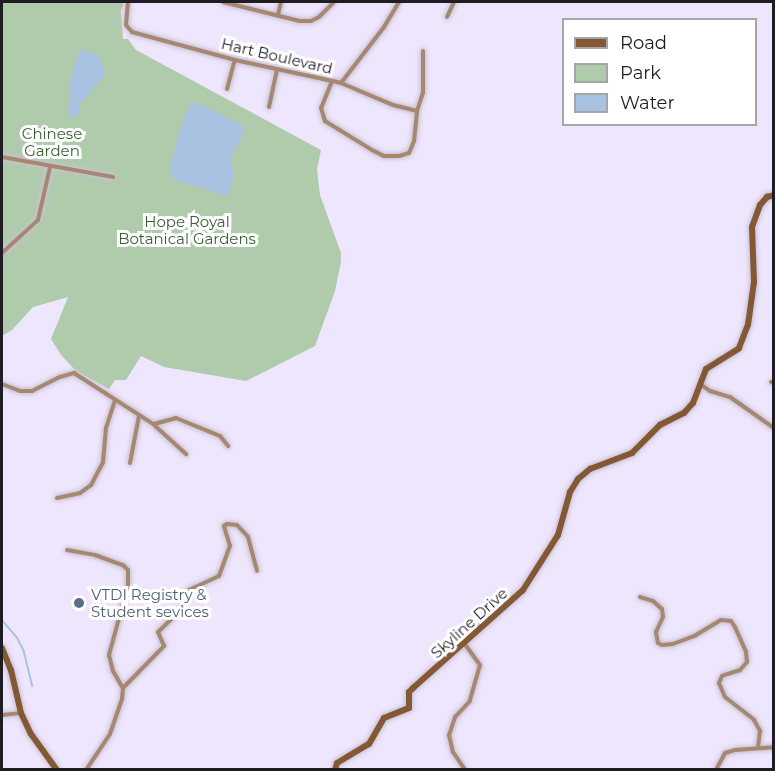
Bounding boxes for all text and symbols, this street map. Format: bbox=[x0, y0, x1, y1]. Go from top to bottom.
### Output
legend bbox=[562, 18, 757, 126]
text: Road bbox=[620, 32, 667, 54]
street label: Hart Boulevard bbox=[220, 34, 334, 78]
text: Park bbox=[620, 62, 661, 84]
text: Water bbox=[620, 92, 675, 114]
park label: Chinese Garden bbox=[22, 124, 82, 159]
park label: Hope Royal Botanical Gardens bbox=[118, 212, 256, 247]
street label: Skyline Drive bbox=[427, 584, 511, 662]
place label: VTDI Registry & Student sevices bbox=[91, 585, 209, 620]
marker: VTDI Registry & Student sevices bbox=[72, 596, 86, 610]

